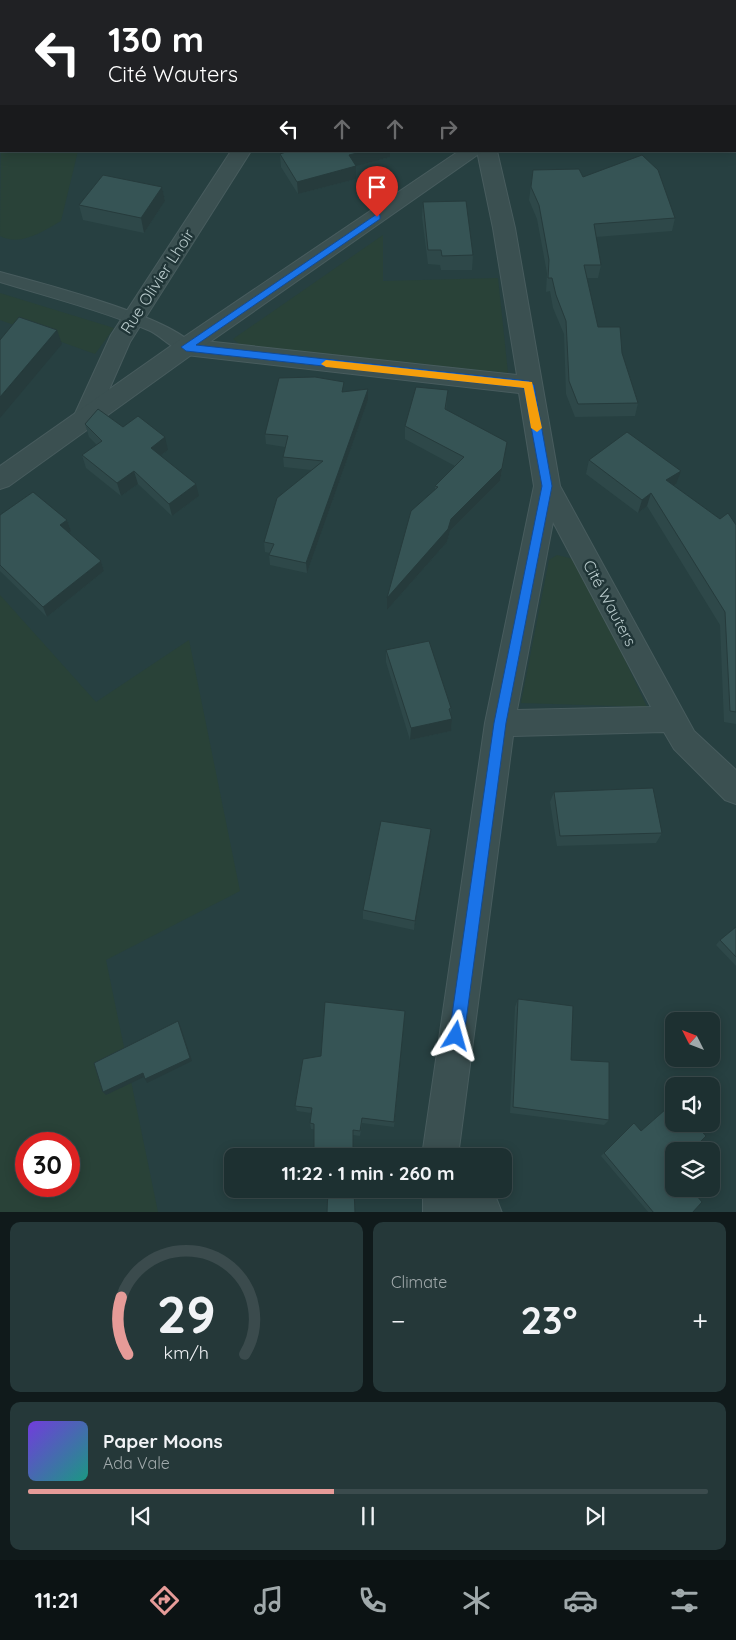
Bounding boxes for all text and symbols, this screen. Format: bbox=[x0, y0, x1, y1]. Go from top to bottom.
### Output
text: 130 m bbox=[108, 17, 204, 61]
icon: left bbox=[25, 20, 90, 85]
text: Cité Wauters bbox=[108, 60, 238, 88]
icon: left bbox=[275, 115, 303, 143]
icon: ahead bbox=[328, 115, 356, 143]
icon: ahead bbox=[381, 115, 409, 143]
icon: right bbox=[434, 115, 462, 143]
pin bbox=[356, 166, 398, 217]
icon: arrive bbox=[363, 173, 391, 201]
street label: Rue Olivier Lhoir bbox=[116, 225, 198, 337]
street label: Cité Wauters bbox=[579, 557, 641, 649]
position arrow bbox=[429, 1009, 481, 1061]
north arrow bbox=[665, 1012, 720, 1068]
map controls bbox=[665, 1012, 720, 1197]
button: sound bbox=[665, 1077, 720, 1132]
speed limit sign: 30 bbox=[15, 1132, 80, 1197]
button: layers bbox=[665, 1142, 720, 1197]
text: 11:22 · 1 min · 260 m bbox=[281, 1161, 455, 1185]
text: Climate bbox=[391, 1272, 447, 1292]
text: 29 bbox=[157, 1281, 216, 1346]
text: 23° bbox=[520, 1296, 577, 1344]
text: − bbox=[391, 1303, 406, 1338]
text: + bbox=[692, 1303, 708, 1338]
text: km/h bbox=[164, 1341, 209, 1363]
text: Paper Moons bbox=[103, 1429, 223, 1453]
text: Ada Vale bbox=[103, 1453, 170, 1473]
icon: previous bbox=[127, 1502, 155, 1530]
icon: pause bbox=[354, 1502, 382, 1530]
icon: next bbox=[581, 1502, 609, 1530]
icon: directions bbox=[147, 1583, 182, 1618]
icon: music bbox=[251, 1583, 286, 1618]
icon: phone bbox=[355, 1583, 390, 1618]
icon: climate bbox=[459, 1583, 494, 1618]
icon: car bbox=[563, 1583, 598, 1618]
icon: filters bbox=[667, 1583, 702, 1618]
text: 11:21 bbox=[34, 1586, 79, 1614]

